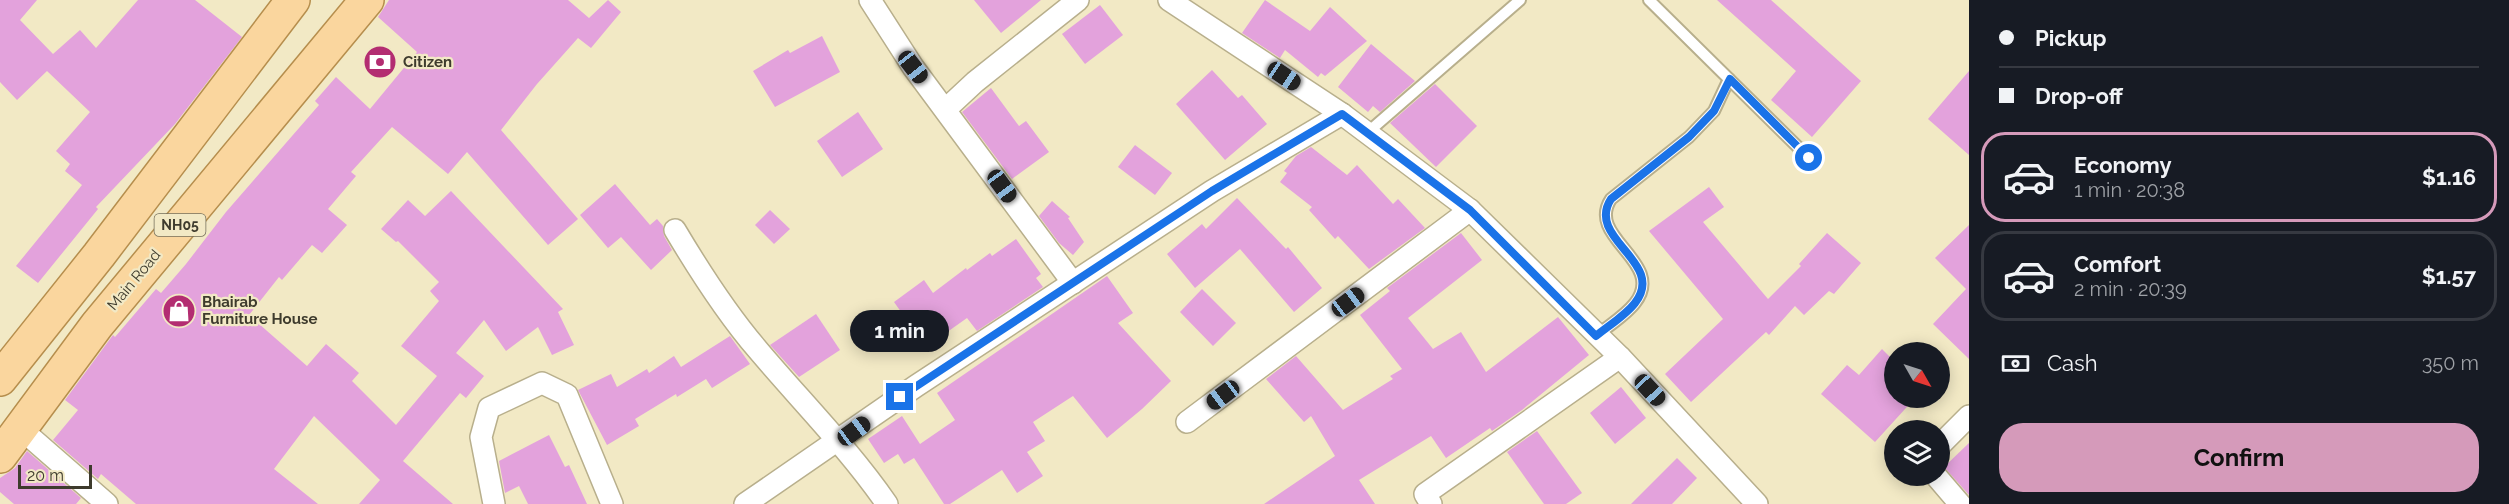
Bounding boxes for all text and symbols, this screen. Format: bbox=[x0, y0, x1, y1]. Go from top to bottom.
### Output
text: Pickup bbox=[2035, 25, 2107, 51]
bank icon: Citizen bbox=[362, 44, 398, 80]
car bbox=[895, 47, 931, 87]
place label: Citizen bbox=[403, 53, 452, 71]
car bbox=[1264, 58, 1304, 94]
text: Drop-off bbox=[2035, 83, 2123, 109]
route start bbox=[1795, 144, 1822, 171]
icon: car bbox=[2002, 150, 2056, 204]
text: Economy bbox=[2074, 152, 2172, 178]
text: $1.16 bbox=[2422, 164, 2476, 190]
car bbox=[984, 166, 1020, 206]
text: 1 min · 20:38 bbox=[2074, 178, 2185, 202]
road number: NH05 bbox=[154, 214, 206, 236]
street label: Main Road bbox=[104, 246, 164, 314]
icon: car bbox=[2002, 249, 2056, 303]
text: Comfort bbox=[2074, 251, 2161, 277]
text: $1.57 bbox=[2422, 263, 2476, 289]
text: 2 min · 20:39 bbox=[2074, 277, 2187, 301]
car bbox=[1328, 284, 1368, 320]
shop icon: Bhairab Furniture House bbox=[161, 293, 197, 329]
place label: Bhairab Furniture House bbox=[202, 293, 317, 328]
callout: 1 min bbox=[850, 310, 950, 352]
text: 1 min bbox=[874, 319, 925, 343]
north arrow bbox=[1884, 342, 1950, 408]
map controls bbox=[1884, 342, 1950, 486]
icon: cash bbox=[1999, 347, 2032, 380]
text: Cash bbox=[2047, 350, 2098, 376]
text: 350 m bbox=[2422, 351, 2479, 375]
car bbox=[1631, 371, 1669, 409]
car bbox=[1203, 377, 1243, 413]
route end bbox=[886, 383, 913, 410]
car bbox=[834, 413, 874, 449]
button: layers bbox=[1884, 420, 1950, 486]
button: Confirm bbox=[1999, 423, 2479, 492]
scale bar bbox=[18, 462, 92, 490]
text: 20 m bbox=[27, 466, 64, 485]

